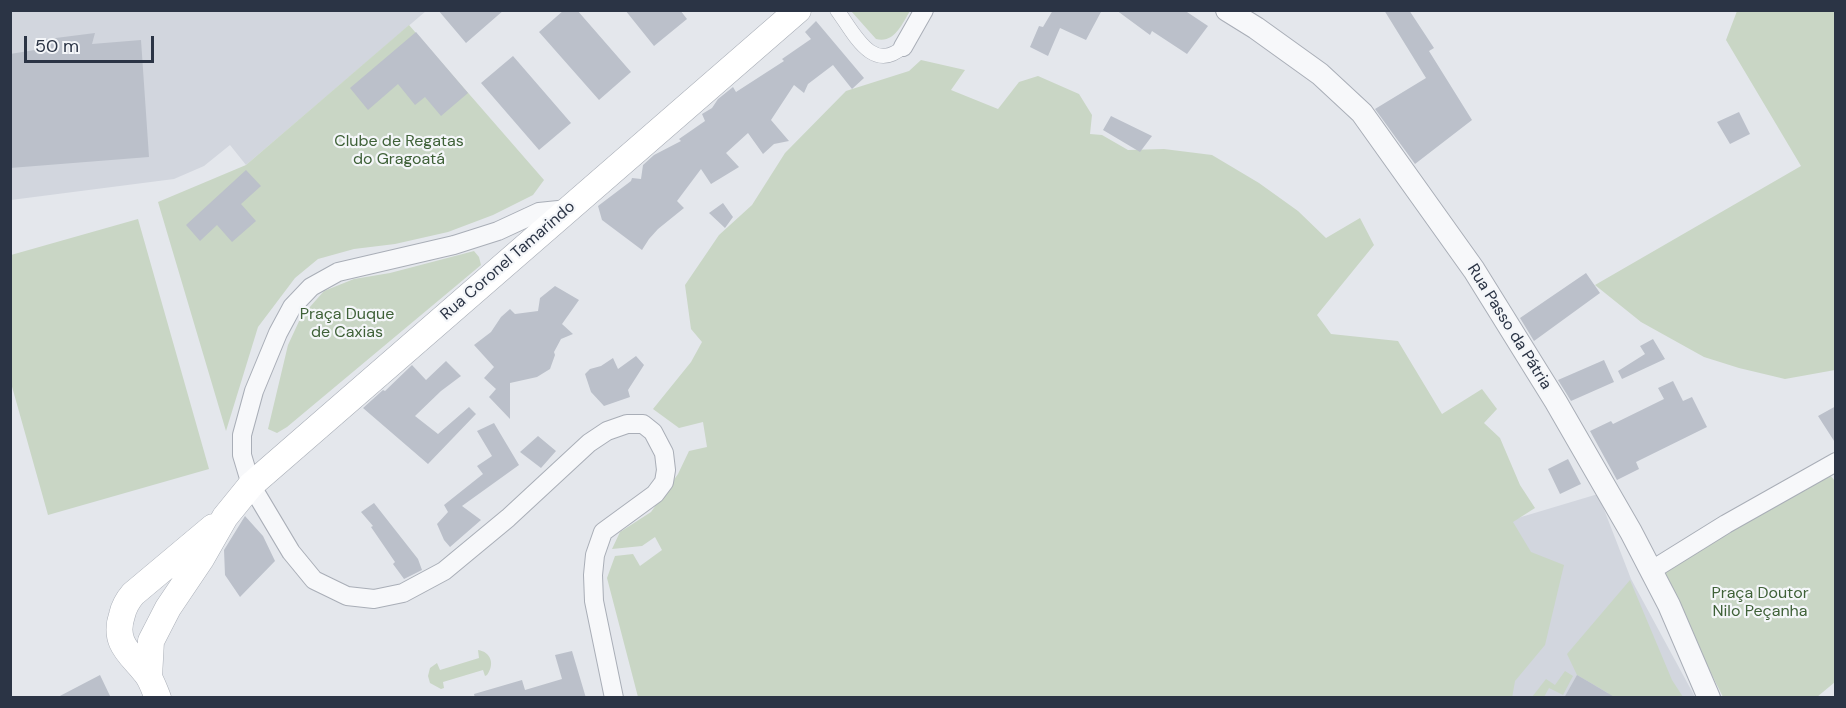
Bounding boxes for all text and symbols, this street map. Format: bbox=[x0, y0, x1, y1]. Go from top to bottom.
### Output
scale bar bbox=[27, 24, 158, 62]
text: 50 m bbox=[35, 34, 79, 58]
park label: Clube de Regatas do Gragoatá bbox=[334, 132, 464, 170]
street label: Rua Coronel Tamarindo bbox=[437, 197, 579, 325]
street label: Rua Passo da Pátria bbox=[1463, 261, 1555, 393]
park label: Praça Duque de Caxias bbox=[300, 305, 394, 343]
park label: Praça Doutor Nilo Peçanha bbox=[1711, 584, 1809, 622]

